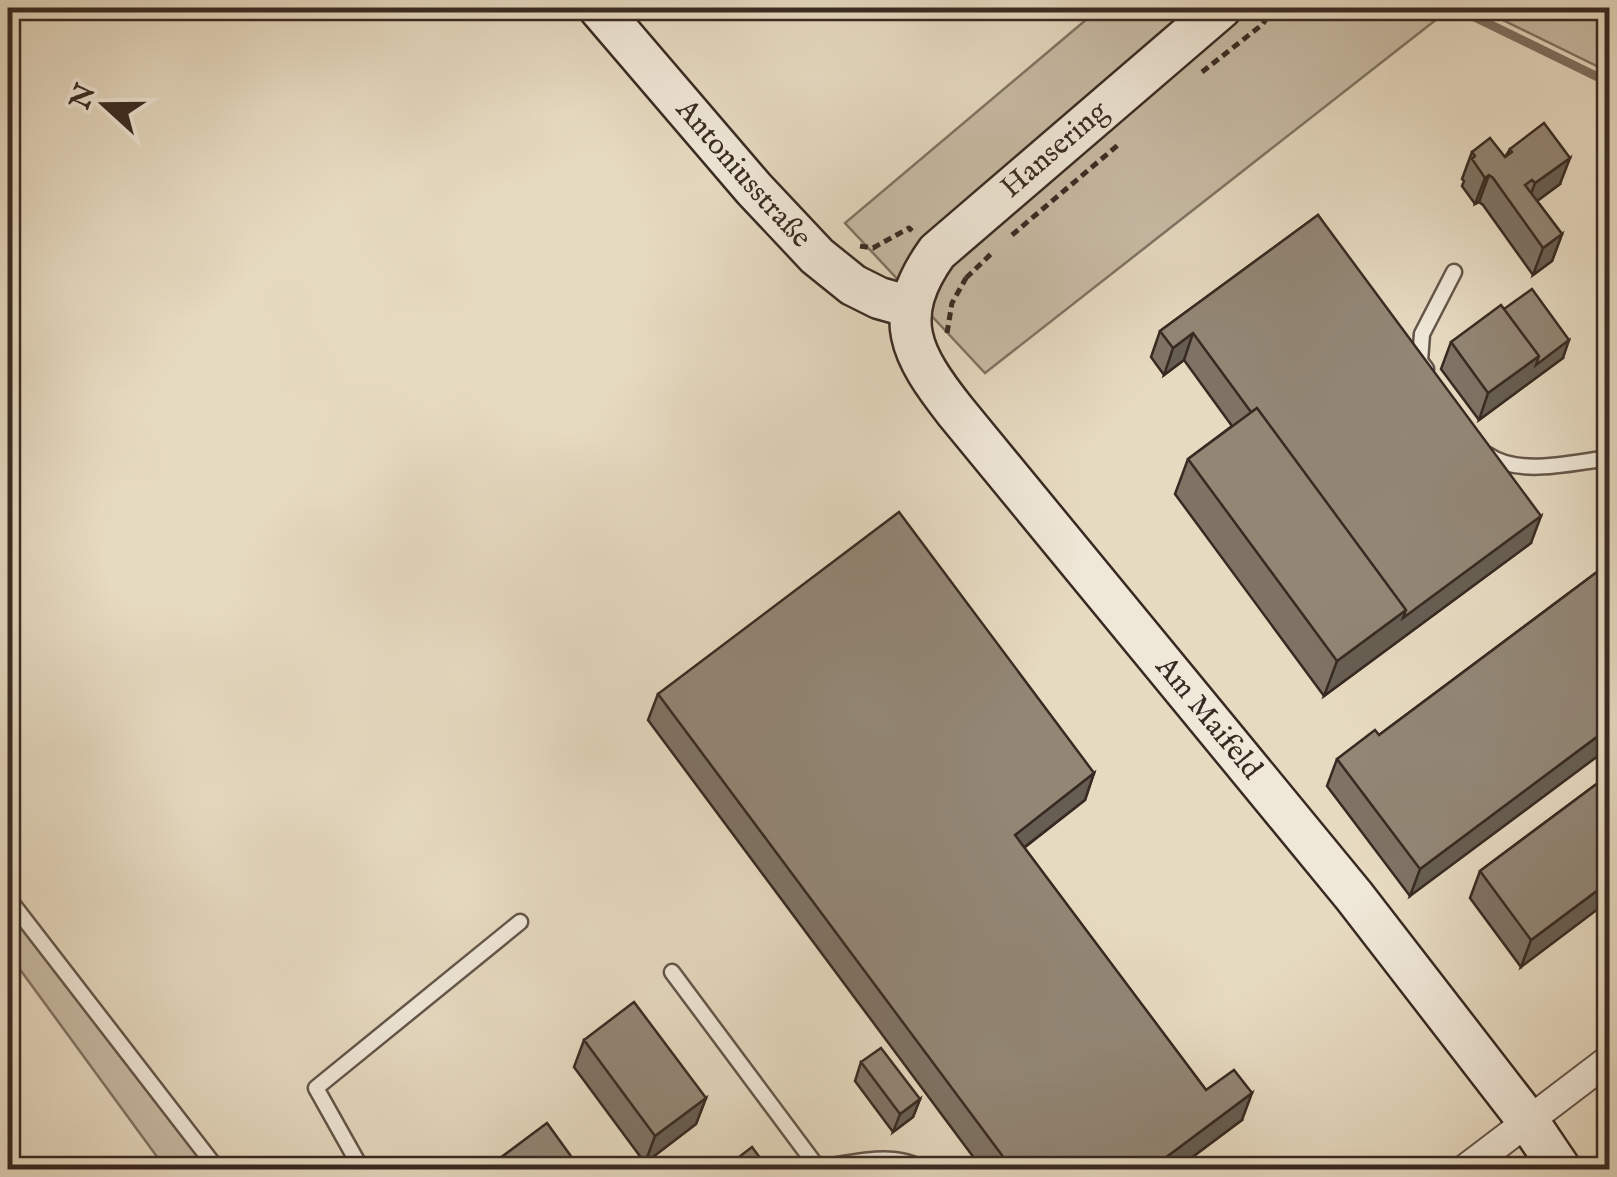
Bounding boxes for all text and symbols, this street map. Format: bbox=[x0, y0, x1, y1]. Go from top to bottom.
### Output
north arrow bbox=[55, 55, 155, 155]
text: N bbox=[63, 79, 105, 115]
street label: Antoniusstraße bbox=[666, 91, 819, 257]
street label: Hansering bbox=[993, 92, 1117, 207]
street label: Am Maifeld bbox=[1146, 649, 1270, 788]

